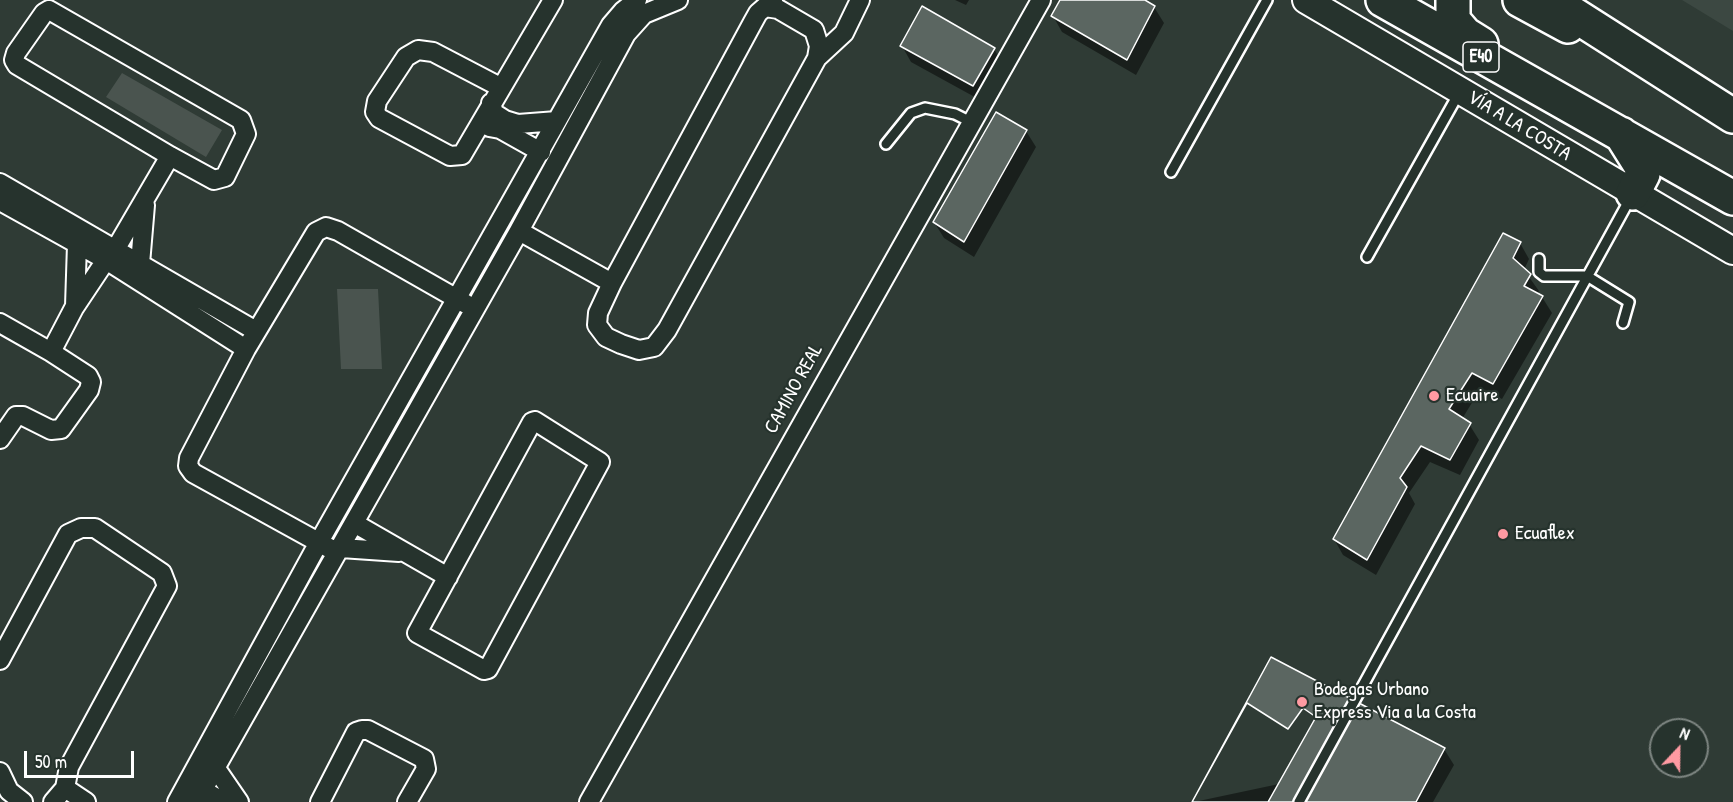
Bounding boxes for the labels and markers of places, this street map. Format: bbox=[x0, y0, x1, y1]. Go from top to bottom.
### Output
place label: Ecuaire bbox=[1446, 384, 1499, 408]
marker: Ecuaire bbox=[1427, 389, 1441, 403]
place label: Ecuaflex bbox=[1515, 522, 1575, 546]
marker: Ecuaflex bbox=[1496, 527, 1510, 541]
place label: Bodegas Urbano Express Via a la Costa bbox=[1314, 678, 1476, 725]
marker: Bodegas Urbano Express Via a la Costa bbox=[1295, 695, 1309, 709]

